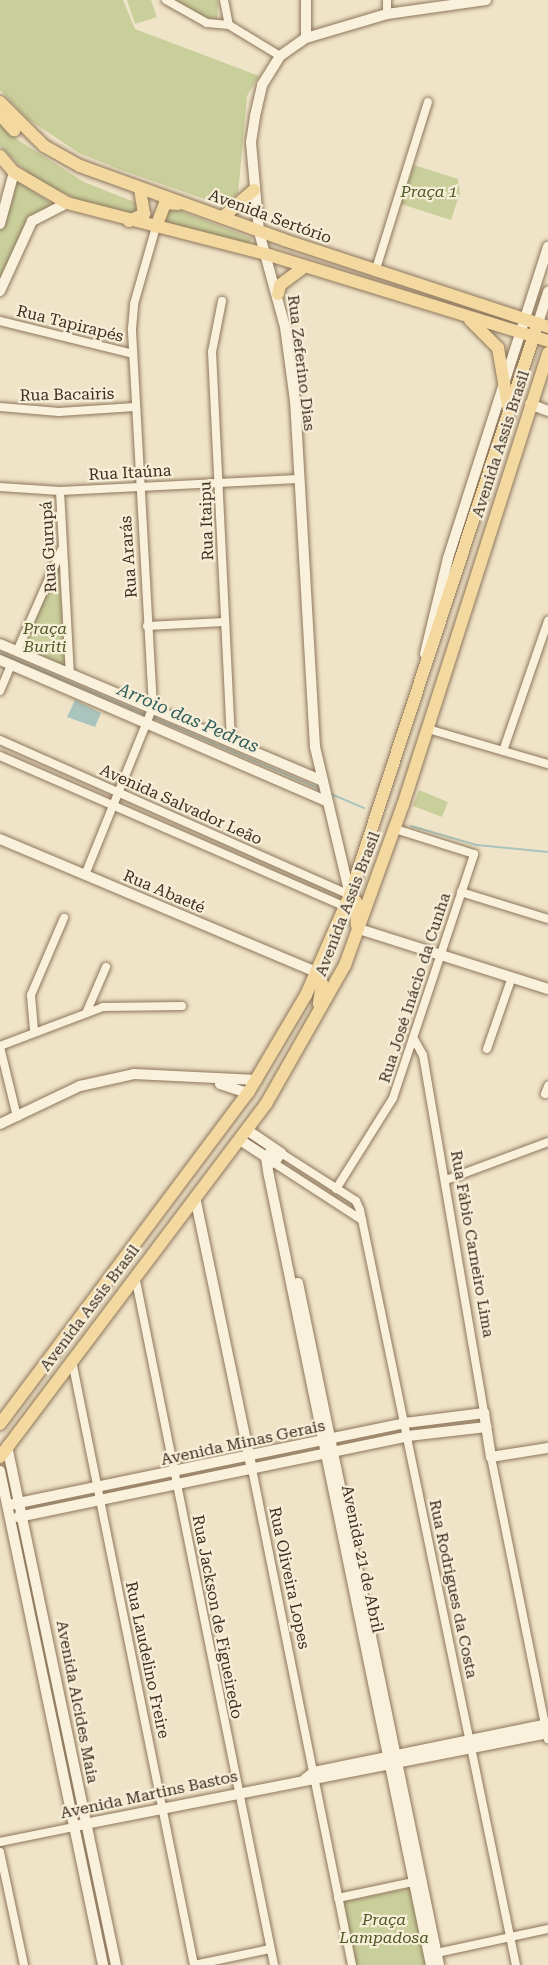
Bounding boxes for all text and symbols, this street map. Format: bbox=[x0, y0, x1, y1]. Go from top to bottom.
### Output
park label: Praça 1 bbox=[400, 182, 458, 202]
street label: Avenida Sertório bbox=[206, 186, 334, 248]
street label: Rua Zeferino Dias bbox=[283, 294, 319, 432]
street label: Rua Tapirapés bbox=[15, 301, 125, 347]
street label: Avenida Assis Brasil bbox=[468, 368, 534, 520]
street label: Rua Bacairis bbox=[19, 385, 115, 405]
street label: Rua Itaúna bbox=[88, 461, 172, 485]
street label: Rua Itaipu bbox=[196, 481, 218, 561]
street label: Rua Gurupá bbox=[37, 501, 61, 593]
street label: Rua Ararás bbox=[117, 515, 141, 599]
park label: Praça Buriti bbox=[23, 619, 67, 657]
water label: Arroio das Pedras bbox=[114, 679, 262, 757]
street label: Avenida Salvador Leão bbox=[97, 761, 265, 849]
street label: Avenida Assis Brasil bbox=[312, 829, 384, 979]
street label: Rua Abaeté bbox=[120, 866, 208, 918]
street label: Rua José Inácio da Cunha bbox=[375, 890, 455, 1086]
street label: Rua Fábio Carneiro Lima bbox=[446, 1149, 498, 1339]
street label: Avenida Assis Brasil bbox=[36, 1241, 144, 1375]
street label: Avenida Minas Gerais bbox=[159, 1416, 327, 1470]
street label: Avenida 21 de Abril bbox=[337, 1484, 387, 1634]
street label: Rua Rodrigues da Costa bbox=[425, 1498, 481, 1680]
street label: Rua Oliveira Lopes bbox=[265, 1505, 313, 1651]
street label: Rua Jackson de Figueiredo bbox=[188, 1513, 246, 1721]
street label: Rua Laudelino Freire bbox=[121, 1580, 173, 1740]
street label: Avenida Alcides Maia bbox=[52, 1619, 102, 1785]
street label: Avenida Martins Bastos bbox=[59, 1767, 239, 1823]
park label: Praça Lampadosa bbox=[339, 1910, 429, 1948]

